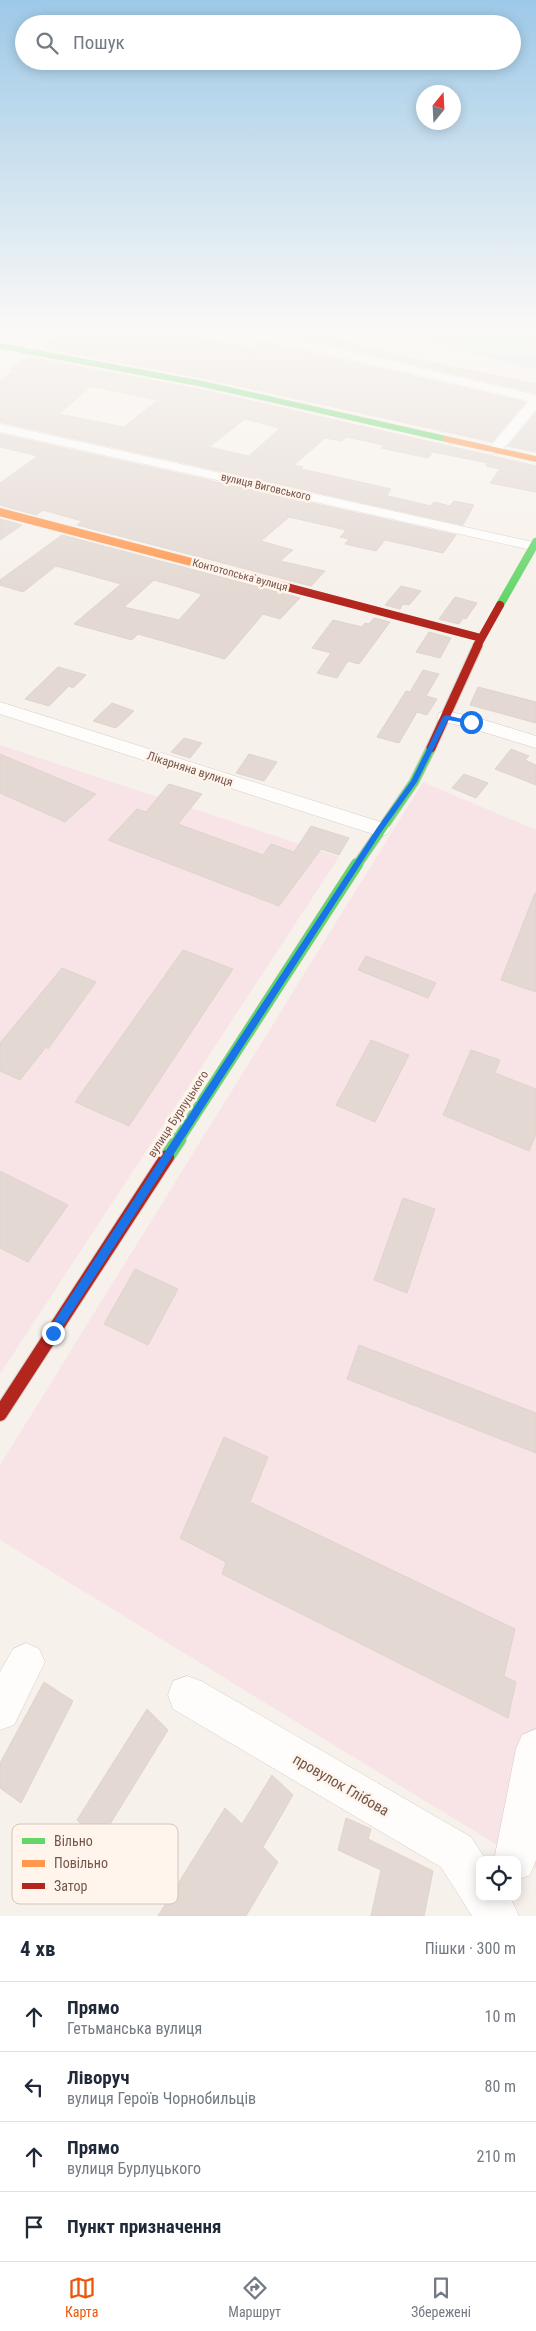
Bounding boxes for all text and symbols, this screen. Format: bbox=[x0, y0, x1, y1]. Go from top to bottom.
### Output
search box bbox=[15, 15, 521, 70]
icon: search bbox=[33, 29, 61, 57]
text: Пошук bbox=[73, 31, 125, 54]
north arrow bbox=[416, 85, 461, 130]
street label: вулиця Виговського bbox=[220, 470, 313, 504]
street label: Контотопська вулиця bbox=[191, 556, 289, 594]
route start bbox=[460, 711, 483, 734]
street label: Лікарняна вулиця bbox=[145, 749, 235, 789]
street label: вулиця Бурлуцького bbox=[145, 1068, 211, 1160]
route end bbox=[42, 1322, 65, 1345]
street label: провулок Глібова bbox=[290, 1750, 392, 1820]
legend bbox=[12, 1824, 178, 1904]
text: Вільно bbox=[54, 1833, 93, 1849]
text: Повільно bbox=[54, 1855, 108, 1871]
map controls bbox=[476, 1856, 521, 1901]
button: locate bbox=[476, 1856, 521, 1901]
text: Затор bbox=[54, 1878, 88, 1894]
text: 4 хв bbox=[20, 1937, 55, 1961]
text: Пішки · 300 m bbox=[425, 1939, 516, 1958]
text: Прямо bbox=[67, 1996, 120, 2019]
icon: ahead bbox=[20, 2003, 48, 2031]
text: 10 m bbox=[484, 2007, 516, 2026]
text: Гетьманська вулиця bbox=[67, 2019, 202, 2038]
text: Ліворуч bbox=[67, 2066, 129, 2089]
icon: left bbox=[20, 2073, 48, 2101]
text: 80 m bbox=[484, 2077, 516, 2096]
text: вулиця Героїв Чорнобильців bbox=[67, 2089, 256, 2108]
text: Прямо bbox=[67, 2136, 120, 2159]
icon: ahead bbox=[20, 2143, 48, 2171]
text: 210 m bbox=[477, 2147, 516, 2166]
text: вулиця Бурлуцького bbox=[67, 2159, 201, 2178]
icon: arrive bbox=[20, 2213, 48, 2241]
text: Пункт призначення bbox=[67, 2215, 221, 2238]
tab: Карта bbox=[65, 2274, 98, 2320]
tab: Маршрут bbox=[228, 2274, 281, 2320]
tab: Збережені bbox=[411, 2274, 471, 2320]

